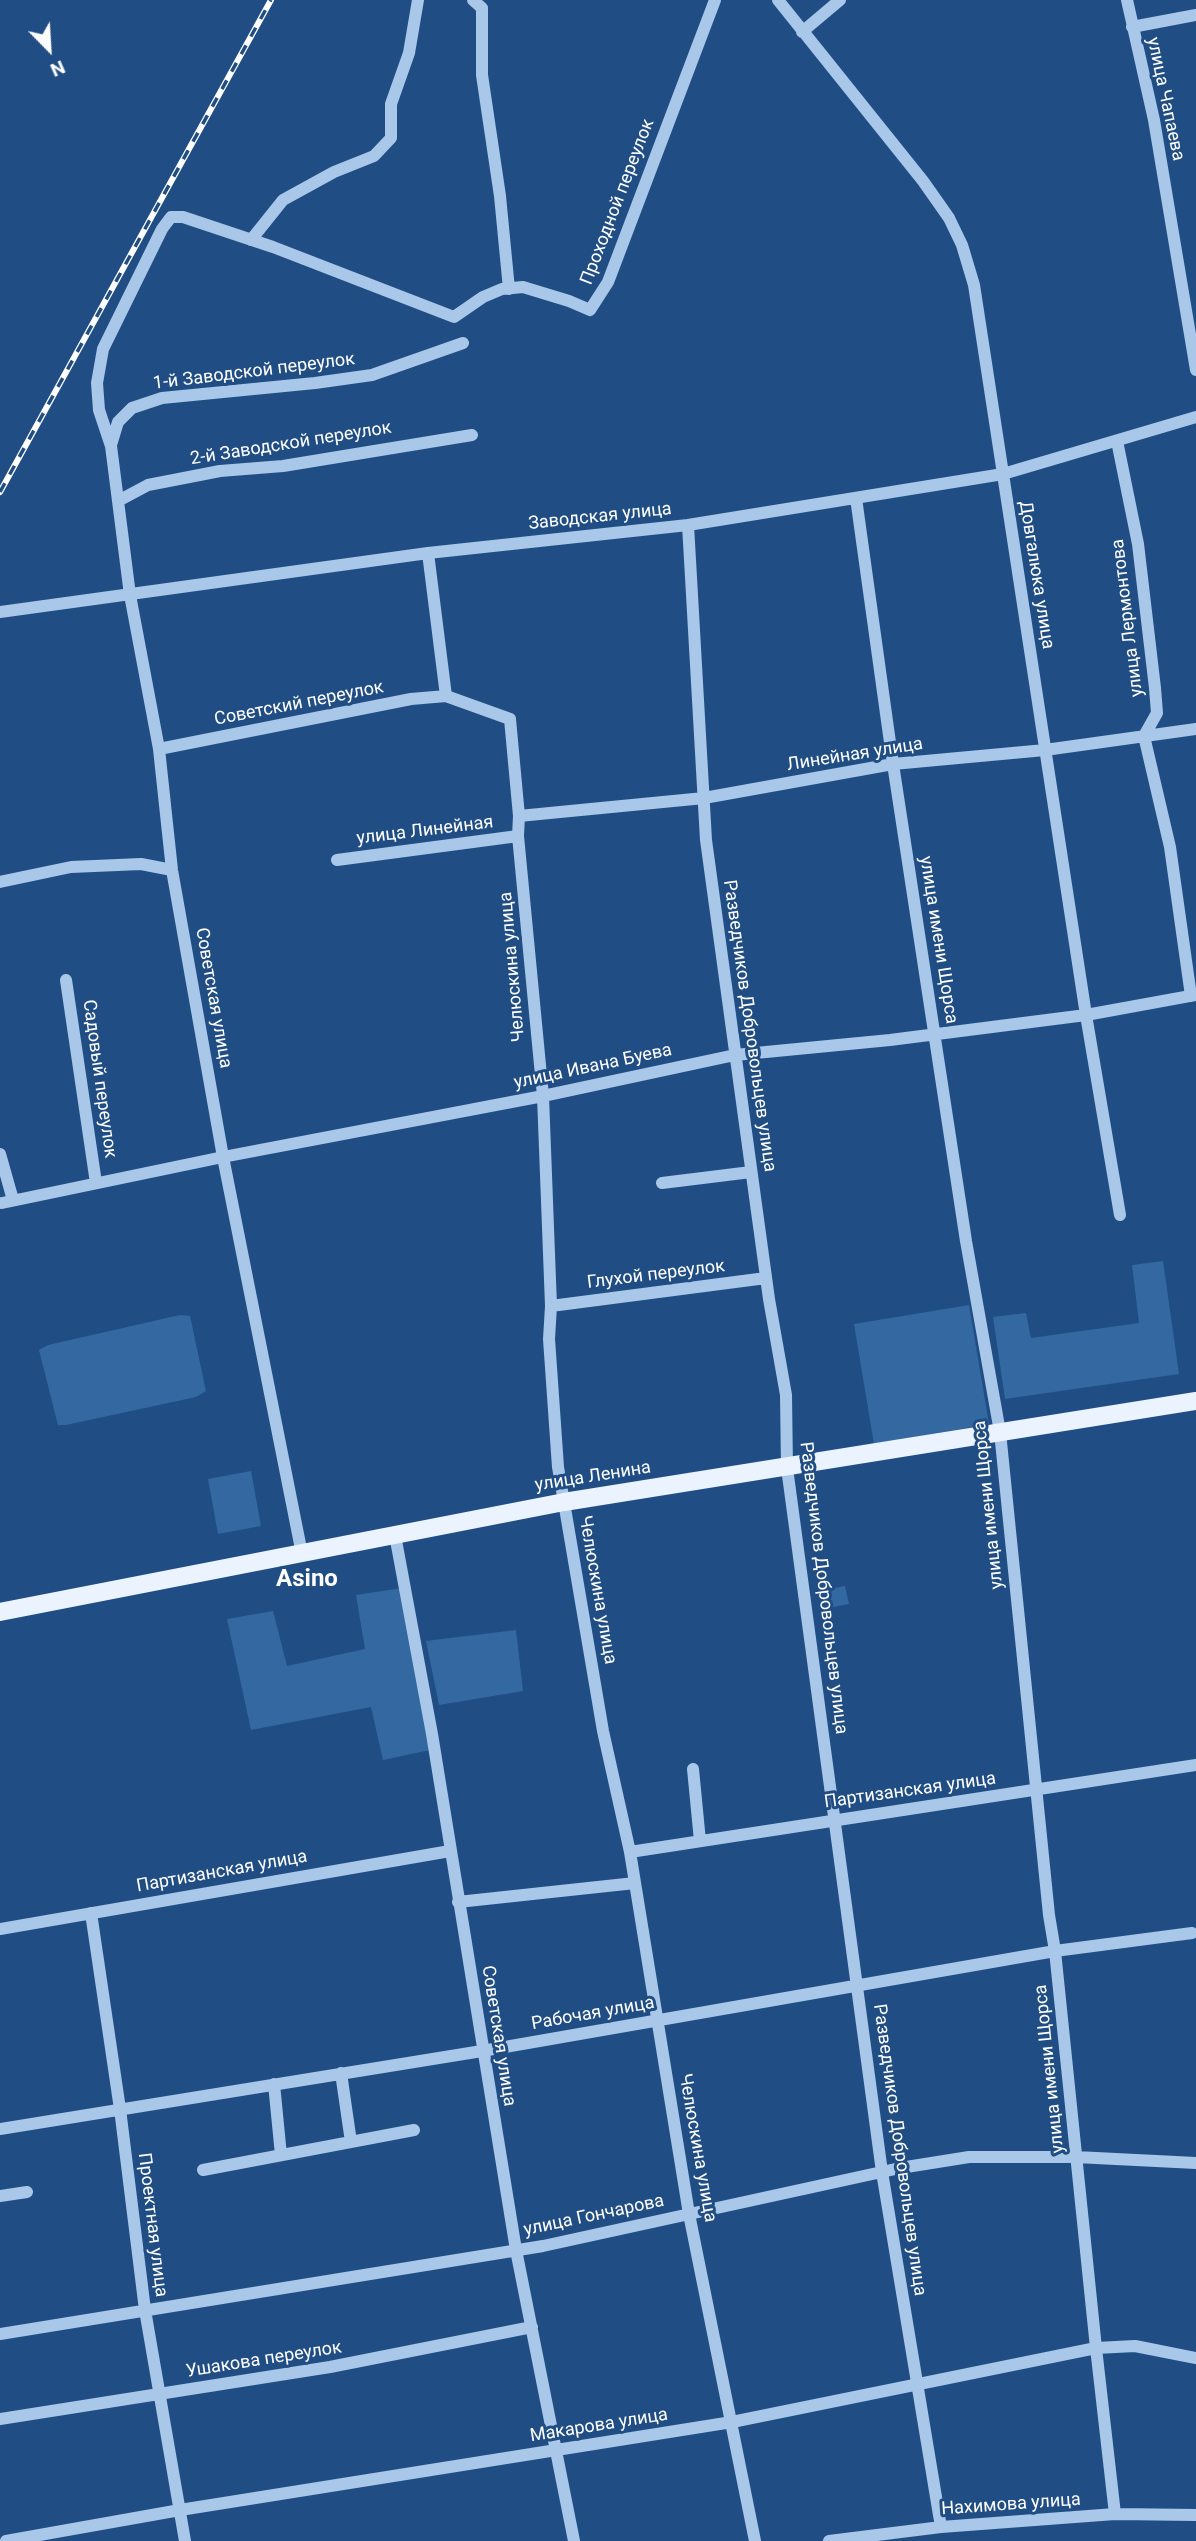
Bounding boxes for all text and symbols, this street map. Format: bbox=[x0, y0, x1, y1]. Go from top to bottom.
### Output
north arrow bbox=[14, 14, 84, 84]
street label: улица Чапаева bbox=[1141, 35, 1189, 163]
text: N bbox=[47, 55, 69, 82]
street label: Проходной переулок bbox=[576, 116, 660, 288]
street label: 1-й Заводской переулок bbox=[152, 349, 356, 395]
street label: 2-й Заводской переулок bbox=[189, 417, 393, 471]
street label: Заводская улица bbox=[527, 499, 673, 535]
street label: Довгалюка улица bbox=[1014, 499, 1058, 651]
street label: улица Лермонтова bbox=[1108, 538, 1148, 698]
street label: Советский переулок bbox=[212, 677, 386, 731]
street label: Линейная улица bbox=[785, 734, 925, 776]
street label: улица Линейная bbox=[356, 812, 494, 850]
street label: улица имени Щорса bbox=[914, 855, 962, 1025]
street label: Разведчиков Добровольцев улица bbox=[718, 879, 780, 1173]
street label: Челюскина улица bbox=[496, 891, 530, 1043]
street label: Советская улица bbox=[190, 926, 236, 1070]
street label: Садовый переулок bbox=[77, 998, 121, 1160]
street label: улица Ивана Буева bbox=[512, 1040, 674, 1094]
street label: Глухой переулок bbox=[586, 1256, 726, 1294]
street label: улица имени Щорса bbox=[969, 1420, 1009, 1590]
street label: Разведчиков Добровольцев улица bbox=[794, 1441, 852, 1735]
street label: улица Ленина bbox=[533, 1457, 653, 1497]
street label: Челюскина улица bbox=[573, 1514, 621, 1666]
district label: Asino bbox=[276, 1566, 338, 1594]
street label: Партизанская улица bbox=[823, 1768, 997, 1814]
street label: Партизанская улица bbox=[135, 1846, 309, 1898]
street label: Советская улица bbox=[476, 1964, 520, 2108]
street label: улица имени Щорса bbox=[1030, 1984, 1070, 2154]
street label: Рабочая улица bbox=[530, 1993, 656, 2035]
street label: Разведчиков Добровольцев улица bbox=[868, 2003, 930, 2297]
street label: Челюскина улица bbox=[673, 2072, 721, 2224]
street label: Проектная улица bbox=[132, 2152, 172, 2298]
street label: улица Гончарова bbox=[522, 2191, 666, 2241]
street label: Ушакова переулок bbox=[185, 2337, 343, 2383]
street label: Макарова улица bbox=[528, 2404, 670, 2448]
street label: Нахимова улица bbox=[941, 2489, 1081, 2521]

